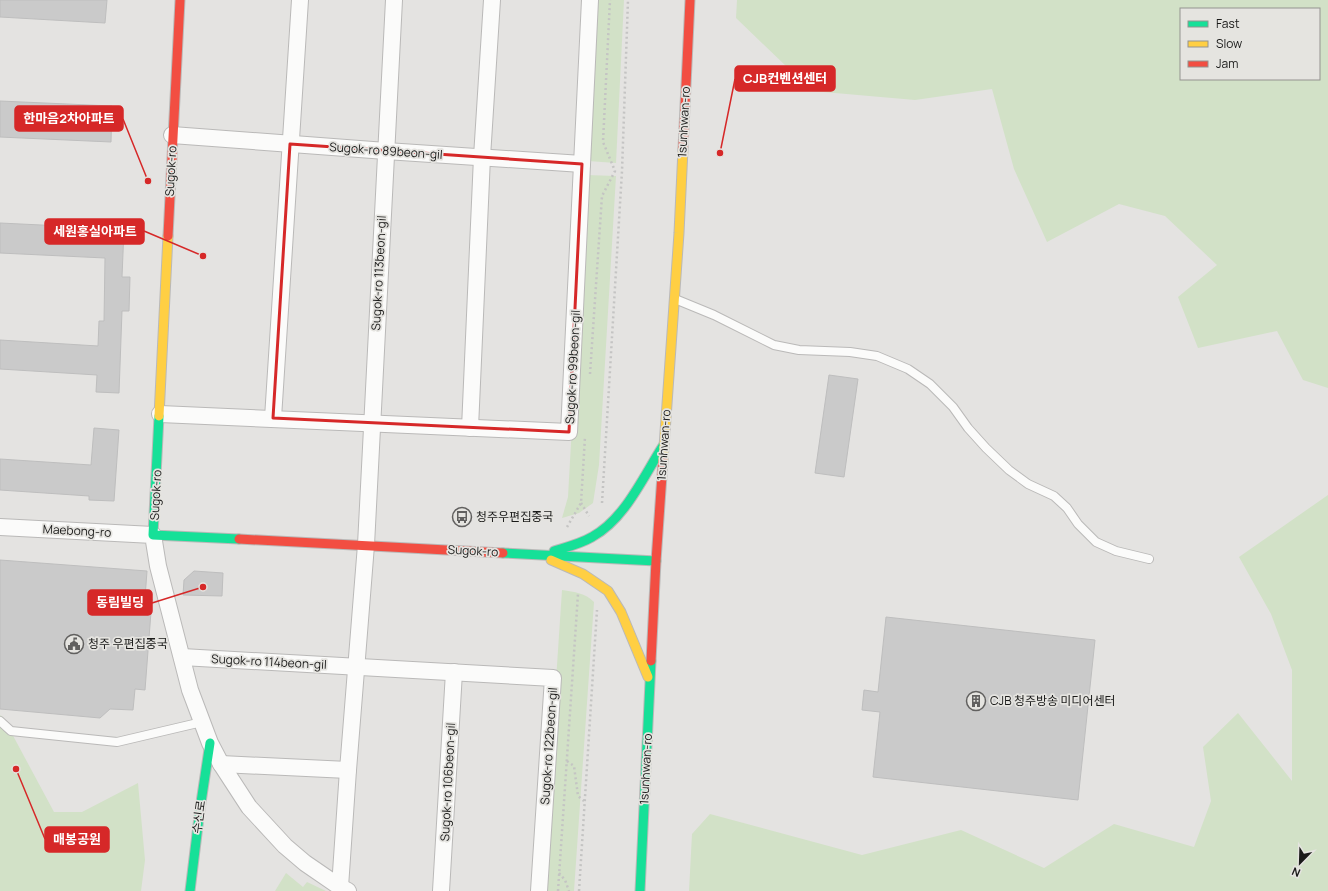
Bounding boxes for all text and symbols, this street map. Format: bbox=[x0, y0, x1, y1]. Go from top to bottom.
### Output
legend bbox=[1180, 8, 1320, 80]
text: Fast bbox=[1216, 15, 1240, 32]
text: Slow bbox=[1216, 35, 1242, 52]
text: Jam bbox=[1216, 55, 1238, 72]
callout: CJB컨벤션센터 bbox=[735, 66, 835, 91]
text: CJB컨벤션센터 bbox=[743, 69, 827, 87]
street label: 1sunhwan-ro bbox=[673, 86, 694, 158]
callout: 한마음2차아파트 bbox=[15, 106, 123, 131]
text: 한마음2차아파트 bbox=[23, 109, 115, 127]
street label: Sugok-ro 89beon-gil bbox=[329, 138, 443, 163]
street label: Sugok-ro bbox=[161, 145, 180, 197]
street label: Sugok-ro 113beon-gil bbox=[367, 215, 390, 331]
callout: 세원홍실아파트 bbox=[45, 219, 144, 244]
text: 세원홍실아파트 bbox=[53, 222, 137, 240]
street label: Sugok-ro 99beon-gil bbox=[561, 310, 584, 424]
street label: 1sunhwan-ro bbox=[653, 409, 674, 481]
street label: Sugok-ro bbox=[146, 469, 165, 521]
bus stop icon: 청주우편집중국 bbox=[451, 506, 473, 528]
place label: 청주우편집중국 bbox=[476, 508, 553, 525]
street label: Maebong-ro bbox=[42, 520, 112, 541]
street label: Sugok-ro bbox=[447, 541, 499, 560]
callout: 동림빌딩 bbox=[88, 590, 152, 615]
text: 동림빌딩 bbox=[96, 593, 144, 611]
public building icon: 청주 우편집중국 bbox=[63, 633, 85, 655]
place label: 청주 우편집중국 bbox=[88, 635, 168, 652]
street label: Sugok-ro 114beon-gil bbox=[211, 650, 327, 673]
street label: Sugok-ro 122beon-gil bbox=[536, 687, 561, 805]
building icon: CJB 청주방송 미디어센터 bbox=[965, 690, 987, 712]
place label: CJB 청주방송 미디어센터 bbox=[990, 692, 1116, 709]
street label: Sugok-ro 106beon-gil bbox=[436, 722, 459, 842]
street label: 1sunhwan-ro bbox=[635, 733, 656, 805]
street label: 수신로 bbox=[188, 799, 209, 835]
callout: 매봉공원 bbox=[45, 827, 109, 852]
text: 매봉공원 bbox=[53, 830, 101, 848]
north arrow bbox=[1280, 843, 1320, 883]
text: N bbox=[1289, 864, 1302, 881]

